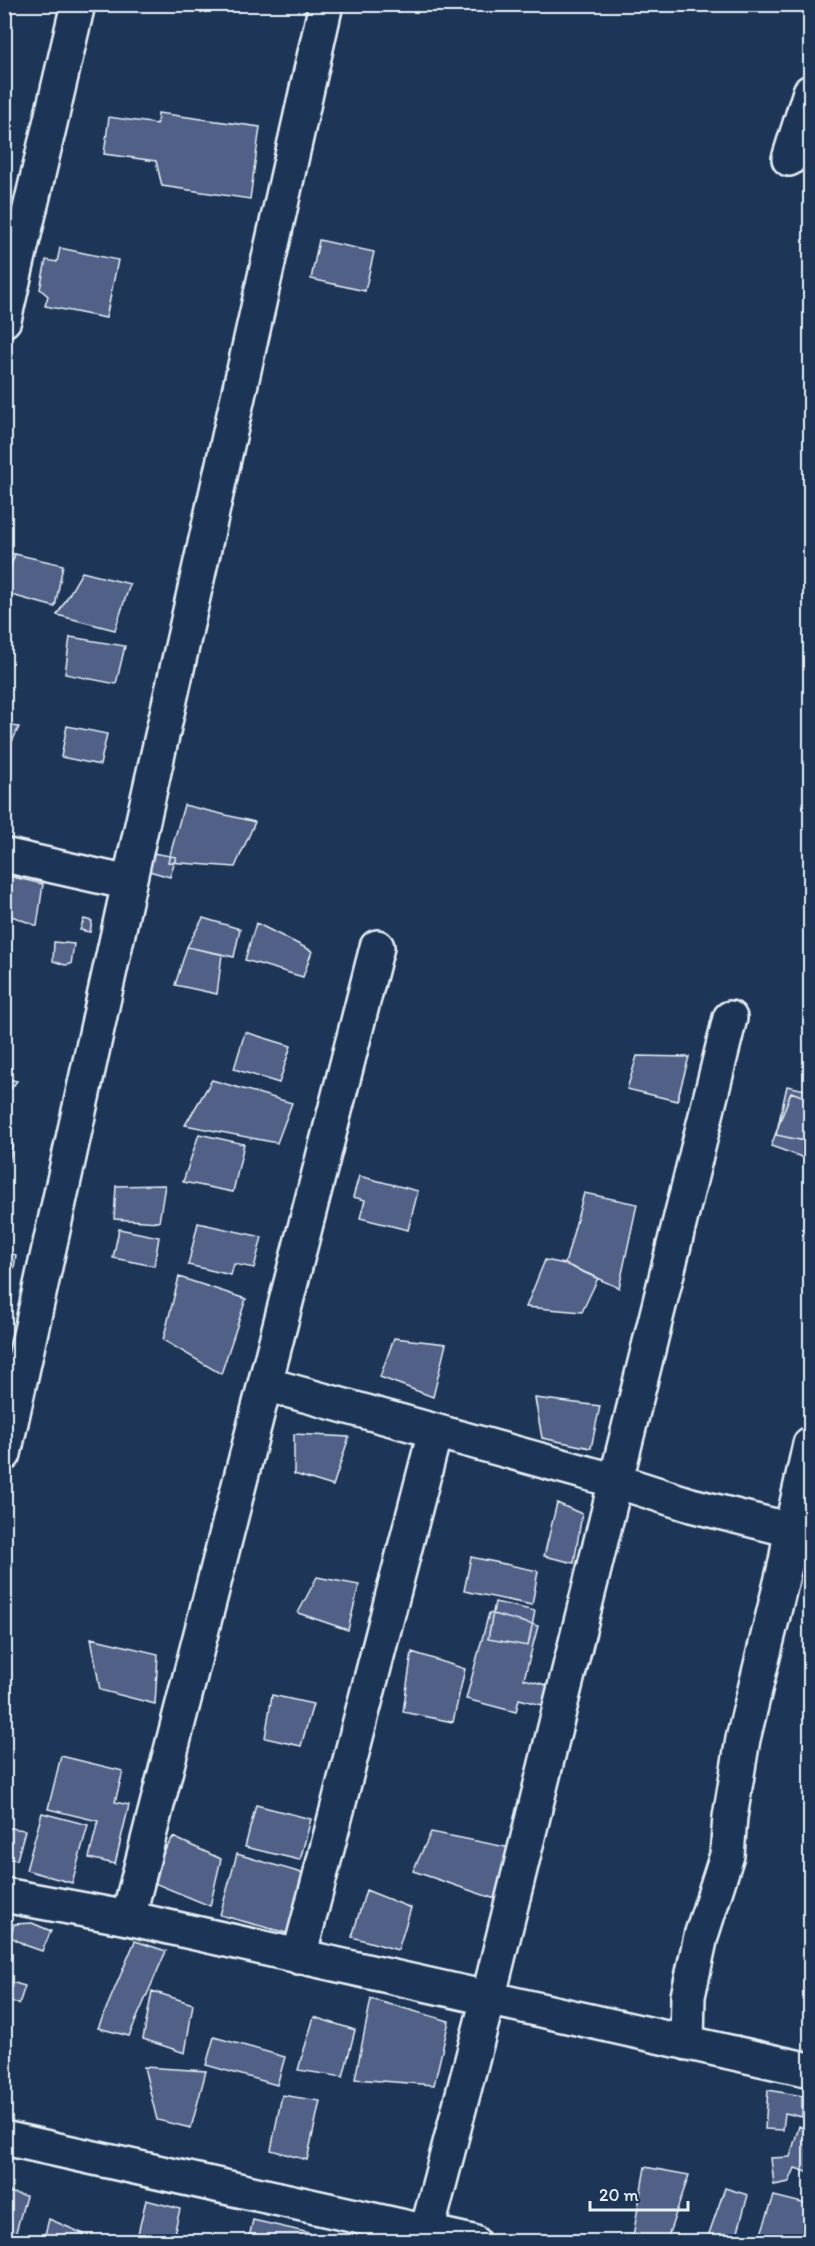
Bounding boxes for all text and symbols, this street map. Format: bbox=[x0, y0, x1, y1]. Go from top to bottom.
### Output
scale bar bbox=[590, 2174, 688, 2212]
text: 20 m bbox=[599, 2184, 639, 2206]

